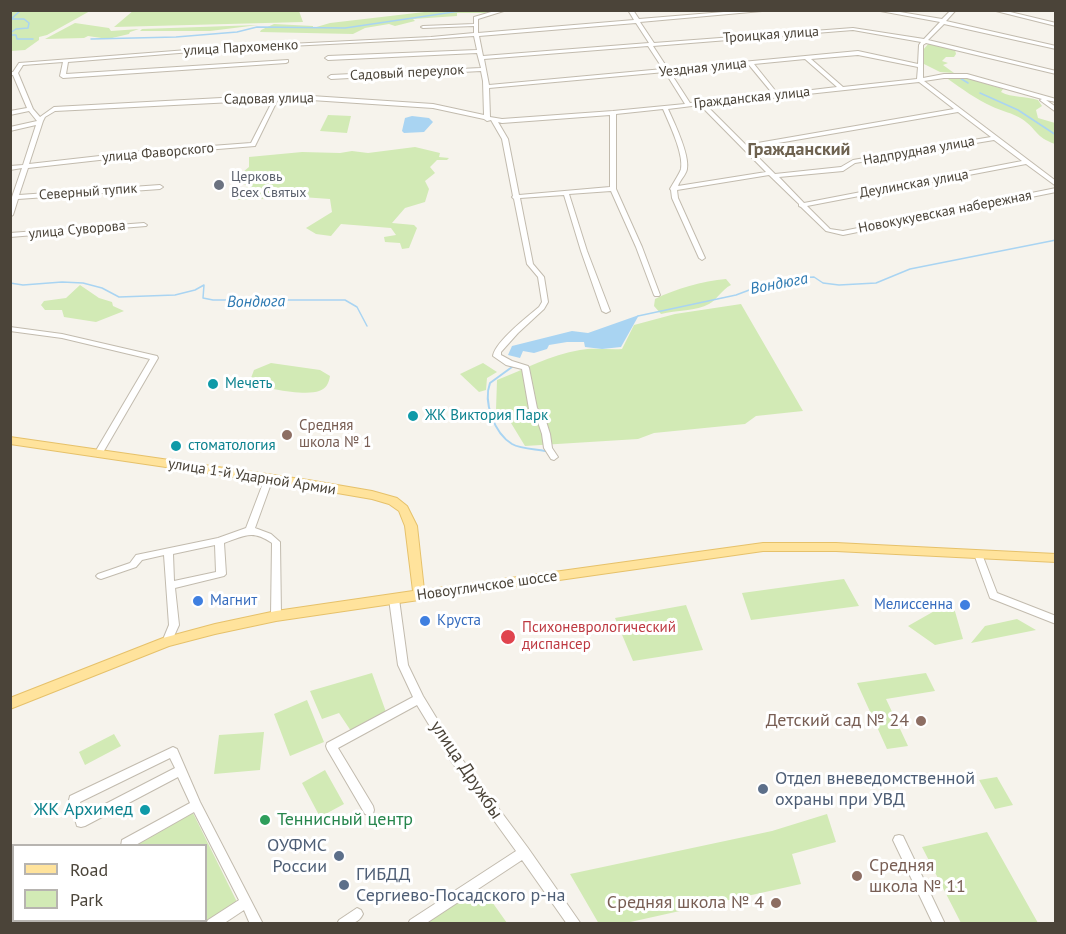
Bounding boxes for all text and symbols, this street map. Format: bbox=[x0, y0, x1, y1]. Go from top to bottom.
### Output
street label: Троицкая улица bbox=[722, 23, 820, 47]
street label: улица Пархоменко bbox=[183, 37, 299, 59]
street label: Уездная улица bbox=[658, 55, 748, 81]
street label: Садовый переулок bbox=[350, 62, 464, 84]
street label: Гражданская улица bbox=[693, 84, 811, 112]
street label: Садовая улица bbox=[224, 90, 314, 108]
street label: Надпрудная улица bbox=[862, 133, 976, 169]
district label: Гражданский bbox=[748, 139, 850, 161]
street label: улица Фаворского bbox=[101, 140, 215, 166]
street label: Деулинская улица bbox=[858, 166, 970, 202]
place label: Церковь Всех Святых bbox=[231, 169, 307, 202]
marker: Церковь Всех Святых bbox=[212, 178, 226, 192]
street label: Северный тупик bbox=[38, 180, 138, 204]
street label: Новокукуевская набережная bbox=[857, 187, 1033, 237]
street label: улица Суворова bbox=[28, 217, 126, 243]
water label: Вондюга bbox=[749, 269, 809, 299]
water label: Вондюга bbox=[227, 292, 285, 312]
place label: Мечеть bbox=[225, 375, 272, 393]
marker: Мечеть bbox=[206, 377, 220, 391]
place label: ЖК Виктория Парк bbox=[425, 407, 548, 425]
marker: ЖК Виктория Парк bbox=[406, 409, 420, 423]
place label: Средняя школа № 1 bbox=[299, 417, 372, 452]
marker: Средняя школа № 1 bbox=[280, 428, 294, 442]
place label: стоматология bbox=[188, 437, 276, 455]
marker: стоматология bbox=[169, 439, 183, 453]
street label: улица 1-й Ударной Армии bbox=[167, 455, 337, 499]
street label: Новоугличское шоссе bbox=[416, 567, 558, 605]
place label: Магнит bbox=[210, 592, 257, 610]
marker: Магнит bbox=[191, 594, 205, 608]
place label: Мелиссенна bbox=[874, 596, 953, 614]
marker: Мелиссенна bbox=[958, 598, 972, 612]
place label: Круста bbox=[437, 612, 481, 630]
marker: Круста bbox=[418, 614, 432, 628]
place label: Психоневрологический диспансер bbox=[522, 619, 676, 654]
marker: Психоневрологический диспансер bbox=[499, 628, 517, 646]
place label: Детский сад № 24 bbox=[766, 710, 909, 732]
marker: Детский сад № 24 bbox=[914, 714, 928, 728]
street label: улица Дружбы bbox=[425, 717, 507, 823]
place label: Отдел вневедомственной охраны при УВД bbox=[775, 768, 975, 810]
marker: Отдел вневедомственной охраны при УВД bbox=[756, 782, 770, 796]
place label: ЖК Архимед bbox=[34, 799, 133, 821]
marker: ЖК Архимед bbox=[138, 803, 152, 817]
place label: Теннисный центр bbox=[277, 809, 413, 831]
marker: Теннисный центр bbox=[258, 813, 272, 827]
place label: ОУФМС России bbox=[267, 835, 327, 878]
legend bbox=[12, 844, 207, 922]
marker: ОУФМС России bbox=[332, 849, 346, 863]
place label: Средняя школа № 11 bbox=[869, 855, 966, 898]
text: Road bbox=[70, 858, 108, 881]
place label: ГИБДД Сергиево-Посадского р-на bbox=[356, 864, 565, 906]
marker: Средняя школа № 11 bbox=[850, 869, 864, 883]
marker: ГИБДД Сергиево-Посадского р-на bbox=[337, 878, 351, 892]
text: Park bbox=[70, 888, 103, 911]
place label: Средняя школа № 4 bbox=[607, 892, 764, 914]
marker: Средняя школа № 4 bbox=[769, 896, 783, 910]

